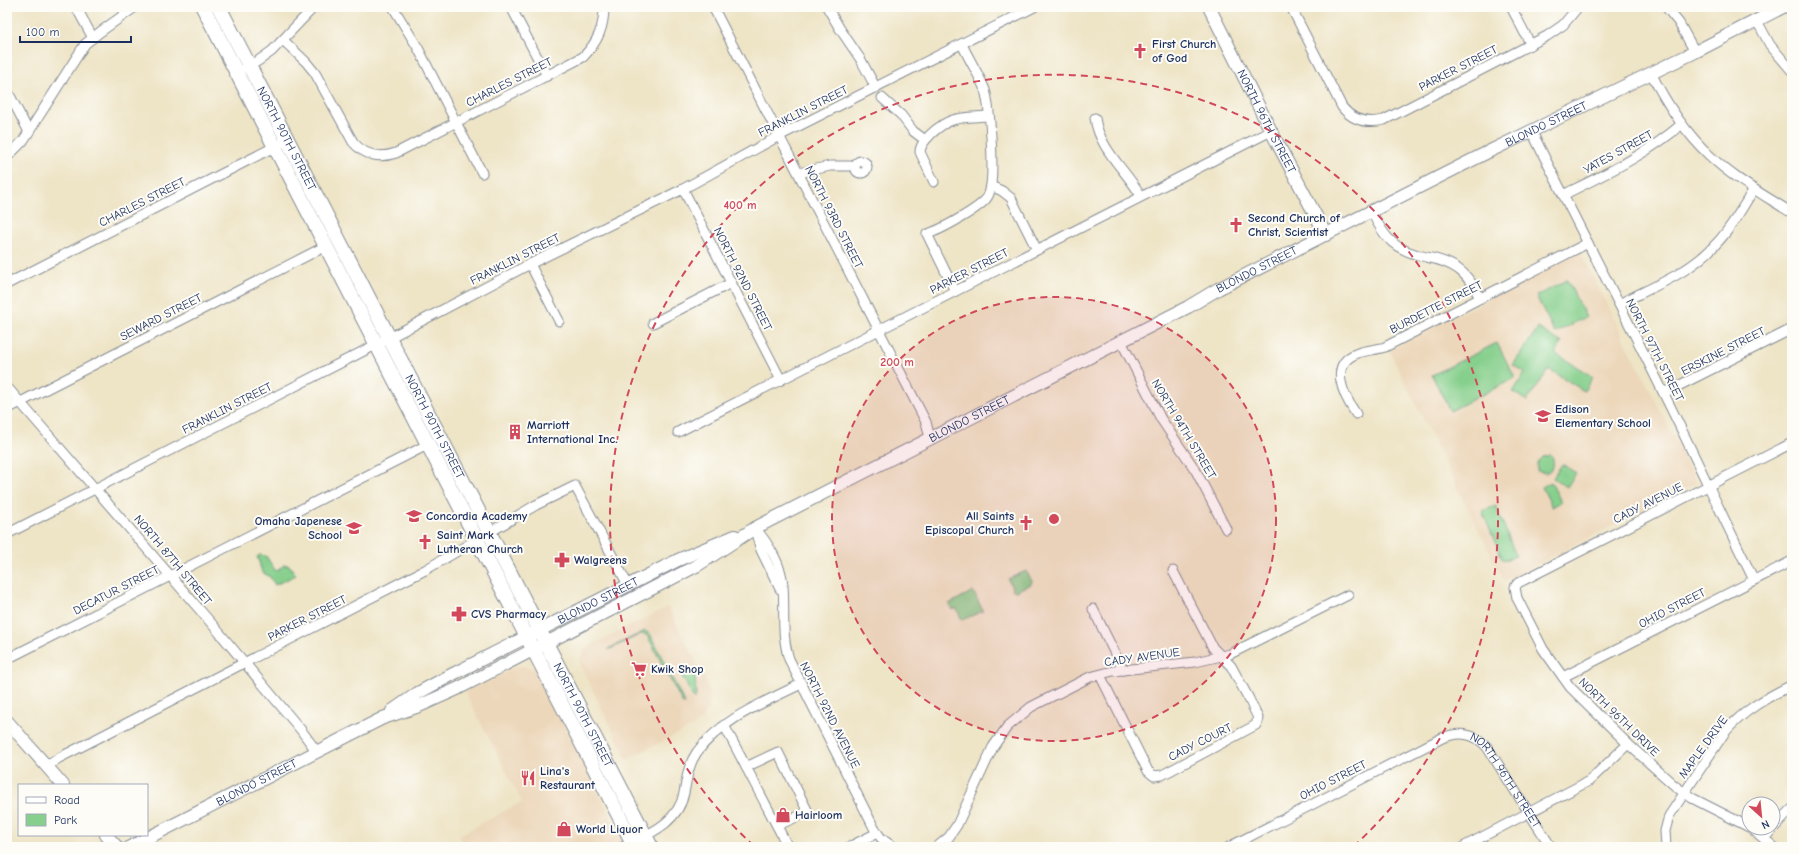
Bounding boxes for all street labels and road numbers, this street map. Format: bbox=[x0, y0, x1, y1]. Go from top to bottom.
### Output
street label: PARKER STREET bbox=[1416, 42, 1500, 94]
street label: CHARLES STREET bbox=[464, 54, 555, 110]
street label: NORTH 96TH STREET bbox=[1234, 67, 1299, 176]
street label: FRANKLIN STREET bbox=[756, 82, 851, 140]
street label: NORTH 90TH STREET bbox=[254, 84, 320, 194]
street label: BLONDO STREET bbox=[1503, 98, 1590, 150]
street label: YATES STREET bbox=[1581, 127, 1656, 177]
street label: NORTH 93RD STREET bbox=[802, 163, 866, 271]
street label: CHARLES STREET bbox=[97, 174, 188, 230]
street label: NORTH 92ND STREET bbox=[711, 225, 776, 334]
street label: FRANKLIN STREET bbox=[468, 230, 563, 288]
street label: BLONDO STREET bbox=[1214, 243, 1300, 296]
street label: PARKER STREET bbox=[927, 245, 1011, 297]
street label: BURDETTE STREET bbox=[1387, 277, 1485, 336]
street label: SEWARD STREET bbox=[118, 290, 205, 344]
street label: NORTH 97TH STREET bbox=[1623, 296, 1687, 404]
street label: ERSKINE STREET bbox=[1679, 323, 1768, 378]
street label: NORTH 90TH STREET bbox=[402, 372, 468, 482]
street label: NORTH 94TH STREET bbox=[1149, 377, 1220, 482]
street label: FRANKLIN STREET bbox=[180, 379, 275, 437]
street label: BLONDO STREET bbox=[926, 392, 1013, 445]
street label: CADY AVENUE bbox=[1611, 479, 1685, 527]
street label: NORTH 87TH STREET bbox=[131, 512, 215, 608]
street label: DECATUR STREET bbox=[71, 562, 162, 618]
street label: BLONDO STREET bbox=[555, 574, 641, 627]
street label: OHIO STREET bbox=[1636, 585, 1708, 631]
street label: PARKER STREET bbox=[265, 592, 349, 644]
street label: CADY AVENUE bbox=[1103, 645, 1181, 669]
street label: NORTH 90TH STREET bbox=[550, 660, 616, 770]
street label: NORTH 92ND AVENUE bbox=[797, 660, 863, 770]
street label: NORTH 96TH DRIVE bbox=[1576, 675, 1662, 759]
street label: MAPLE DRIVE bbox=[1676, 713, 1730, 781]
street label: CADY COURT bbox=[1166, 720, 1235, 764]
street label: NORTH 96TH STREET bbox=[1468, 729, 1544, 831]
street label: BLONDO STREET bbox=[214, 756, 300, 809]
street label: OHIO STREET bbox=[1297, 757, 1369, 803]

